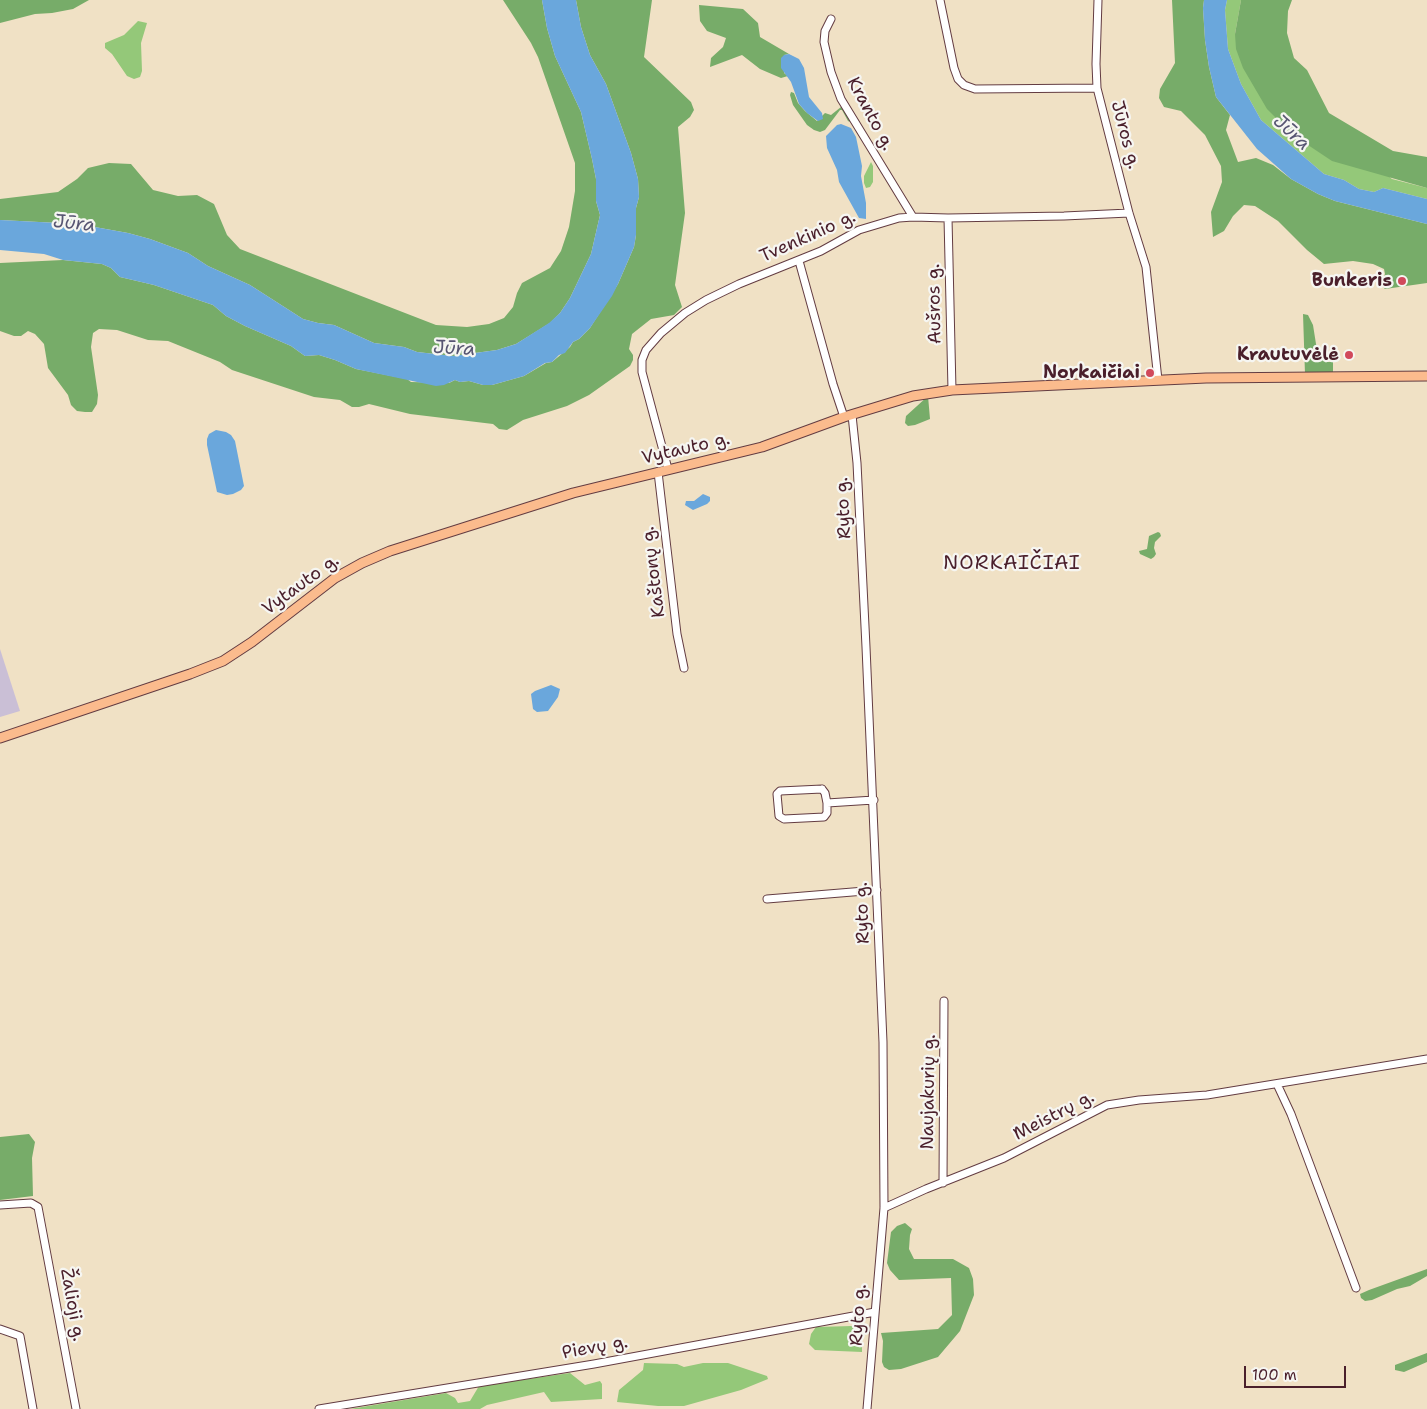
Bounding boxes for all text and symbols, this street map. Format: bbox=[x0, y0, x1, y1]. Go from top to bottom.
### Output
street label: Kranto g. bbox=[842, 74, 898, 154]
street label: Jūros g. bbox=[1106, 98, 1144, 172]
water label: Jūra bbox=[1268, 110, 1314, 156]
street label: Tvenkinio g. bbox=[757, 206, 859, 268]
water label: Jūra bbox=[52, 210, 96, 238]
street label: Aušros g. bbox=[924, 264, 946, 344]
place label: Bunkeris bbox=[1312, 270, 1392, 292]
marker: Bunkeris bbox=[1396, 275, 1408, 287]
water label: Jūra bbox=[432, 337, 476, 361]
place label: Krautuvėlė bbox=[1237, 344, 1339, 366]
marker: Krautuvėlė bbox=[1343, 349, 1355, 361]
place label: Norkaičiai bbox=[1043, 362, 1140, 384]
marker: Norkaičiai bbox=[1144, 367, 1156, 379]
street label: Vytauto g. bbox=[640, 428, 732, 470]
street label: Ryto g. bbox=[832, 477, 856, 539]
street label: Kaštonų g. bbox=[638, 525, 670, 619]
street label: Vytauto g. bbox=[258, 550, 344, 620]
district label: NORKAIČIAI bbox=[942, 552, 1082, 576]
street label: Ryto g. bbox=[851, 882, 875, 944]
street label: Naujakurių g. bbox=[917, 1034, 941, 1150]
street label: Meistrų g. bbox=[1010, 1086, 1098, 1146]
street label: Žalioji g. bbox=[55, 1267, 89, 1343]
street label: Ryto g. bbox=[846, 1283, 872, 1347]
street label: Pievų g. bbox=[560, 1332, 630, 1364]
scale bar bbox=[1247, 1356, 1350, 1388]
text: 100 m bbox=[1252, 1365, 1297, 1385]

